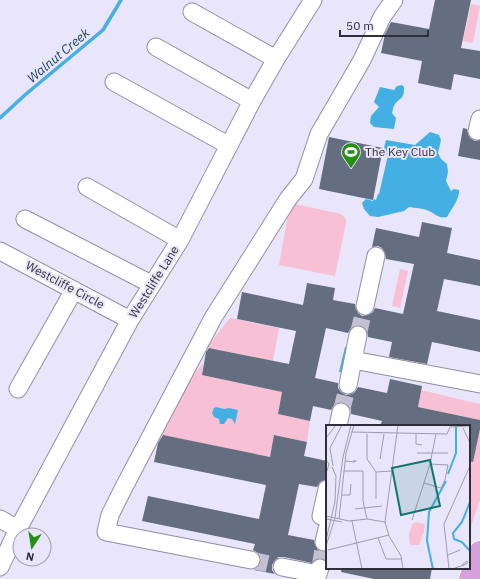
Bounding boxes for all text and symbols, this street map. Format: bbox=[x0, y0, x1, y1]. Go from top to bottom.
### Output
scale bar bbox=[340, 12, 428, 38]
text: 50 m bbox=[346, 18, 374, 33]
water label: Walnut Creek bbox=[24, 24, 93, 86]
sports icon: The Key Club bbox=[340, 141, 362, 169]
place label: The Key Club bbox=[365, 144, 435, 159]
street label: Westcliffe Lane bbox=[125, 243, 182, 321]
street label: Westcliffe Circle bbox=[23, 257, 108, 312]
inset map bbox=[326, 425, 470, 569]
north arrow bbox=[12, 527, 52, 567]
text: N bbox=[25, 549, 35, 564]

